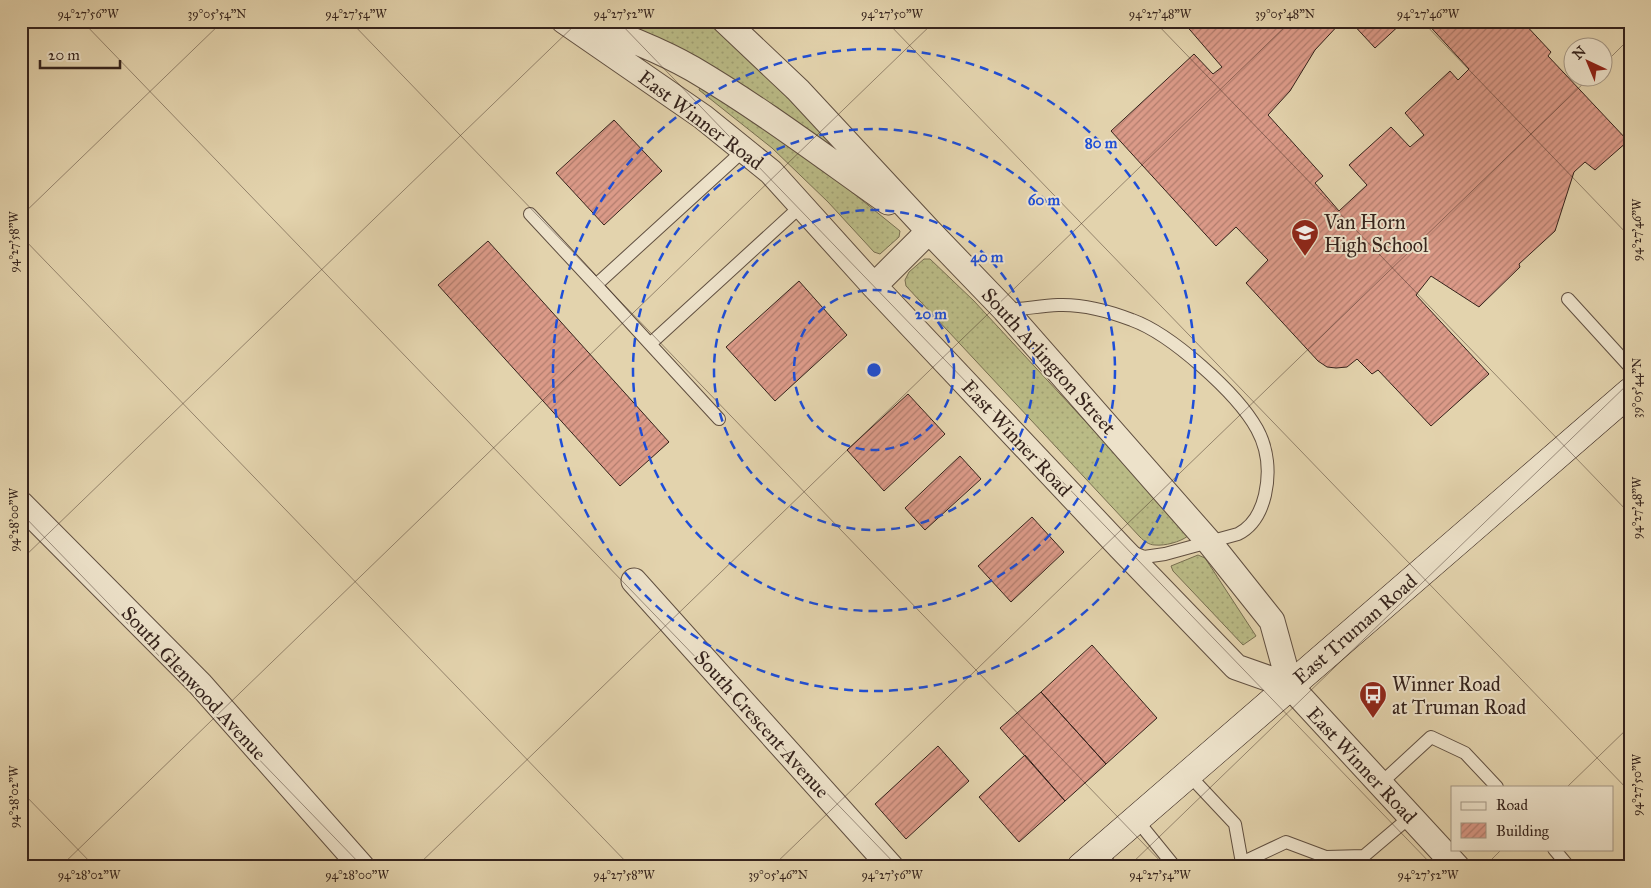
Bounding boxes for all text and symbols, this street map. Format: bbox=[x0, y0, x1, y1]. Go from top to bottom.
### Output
text: 94°27'56"W bbox=[57, 7, 119, 21]
text: 39°05'54"N bbox=[188, 7, 246, 21]
text: 94°27'54"W bbox=[325, 7, 387, 21]
text: 94°27'52"W bbox=[594, 7, 655, 21]
text: 94°27'50"W bbox=[861, 7, 924, 21]
text: 94°27'48"W bbox=[1129, 7, 1192, 21]
text: 39°05'48"N bbox=[1255, 7, 1315, 21]
text: 94°27'46"W bbox=[1397, 7, 1460, 21]
scale bar bbox=[40, 38, 120, 70]
north arrow bbox=[1564, 38, 1614, 88]
text: N bbox=[1569, 43, 1590, 63]
text: 20 m bbox=[48, 46, 80, 64]
street label: East Winner Road bbox=[634, 65, 768, 175]
text: 80 m bbox=[1085, 134, 1118, 152]
text: 60 m bbox=[1028, 191, 1061, 209]
text: 94°27'46"W bbox=[1630, 198, 1644, 261]
place label: Van Horn High School bbox=[1323, 210, 1429, 258]
text: 94°27'58"W bbox=[7, 211, 21, 273]
school or university icon: Van Horn High School bbox=[1290, 218, 1320, 257]
text: 40 m bbox=[971, 248, 1004, 267]
street label: South Arlington Street bbox=[976, 283, 1121, 440]
text: 20 m bbox=[915, 305, 947, 323]
text: 39°05'44"N bbox=[1630, 358, 1644, 418]
centre of rings bbox=[865, 361, 883, 379]
street label: East Winner Road bbox=[957, 375, 1077, 501]
text: 94°27'48"W bbox=[1630, 476, 1644, 539]
text: 94°28'00"W bbox=[7, 488, 21, 552]
street label: East Truman Road bbox=[1288, 569, 1422, 689]
street label: South Glenwood Avenue bbox=[116, 601, 272, 765]
street label: South Crescent Avenue bbox=[689, 645, 835, 803]
place label: Winner Road at Truman Road bbox=[1392, 672, 1526, 719]
bus stop icon: Winner Road at Truman Road bbox=[1358, 680, 1388, 719]
street label: East Winner Road bbox=[1302, 702, 1422, 828]
text: 94°27'50"W bbox=[1630, 753, 1644, 816]
text: 94°28'02"W bbox=[7, 765, 21, 828]
legend bbox=[1451, 786, 1614, 850]
text: Road bbox=[1496, 796, 1528, 814]
text: Building bbox=[1496, 822, 1550, 840]
text: 94°28'02"W bbox=[58, 868, 121, 882]
text: 94°28'00"W bbox=[325, 868, 389, 882]
text: 94°27'58"W bbox=[593, 868, 655, 882]
text: 39°05'46"N bbox=[748, 868, 808, 882]
text: 94°27'56"W bbox=[861, 868, 923, 882]
text: 94°27'54"W bbox=[1129, 868, 1191, 882]
text: 94°27'52"W bbox=[1398, 868, 1459, 882]

